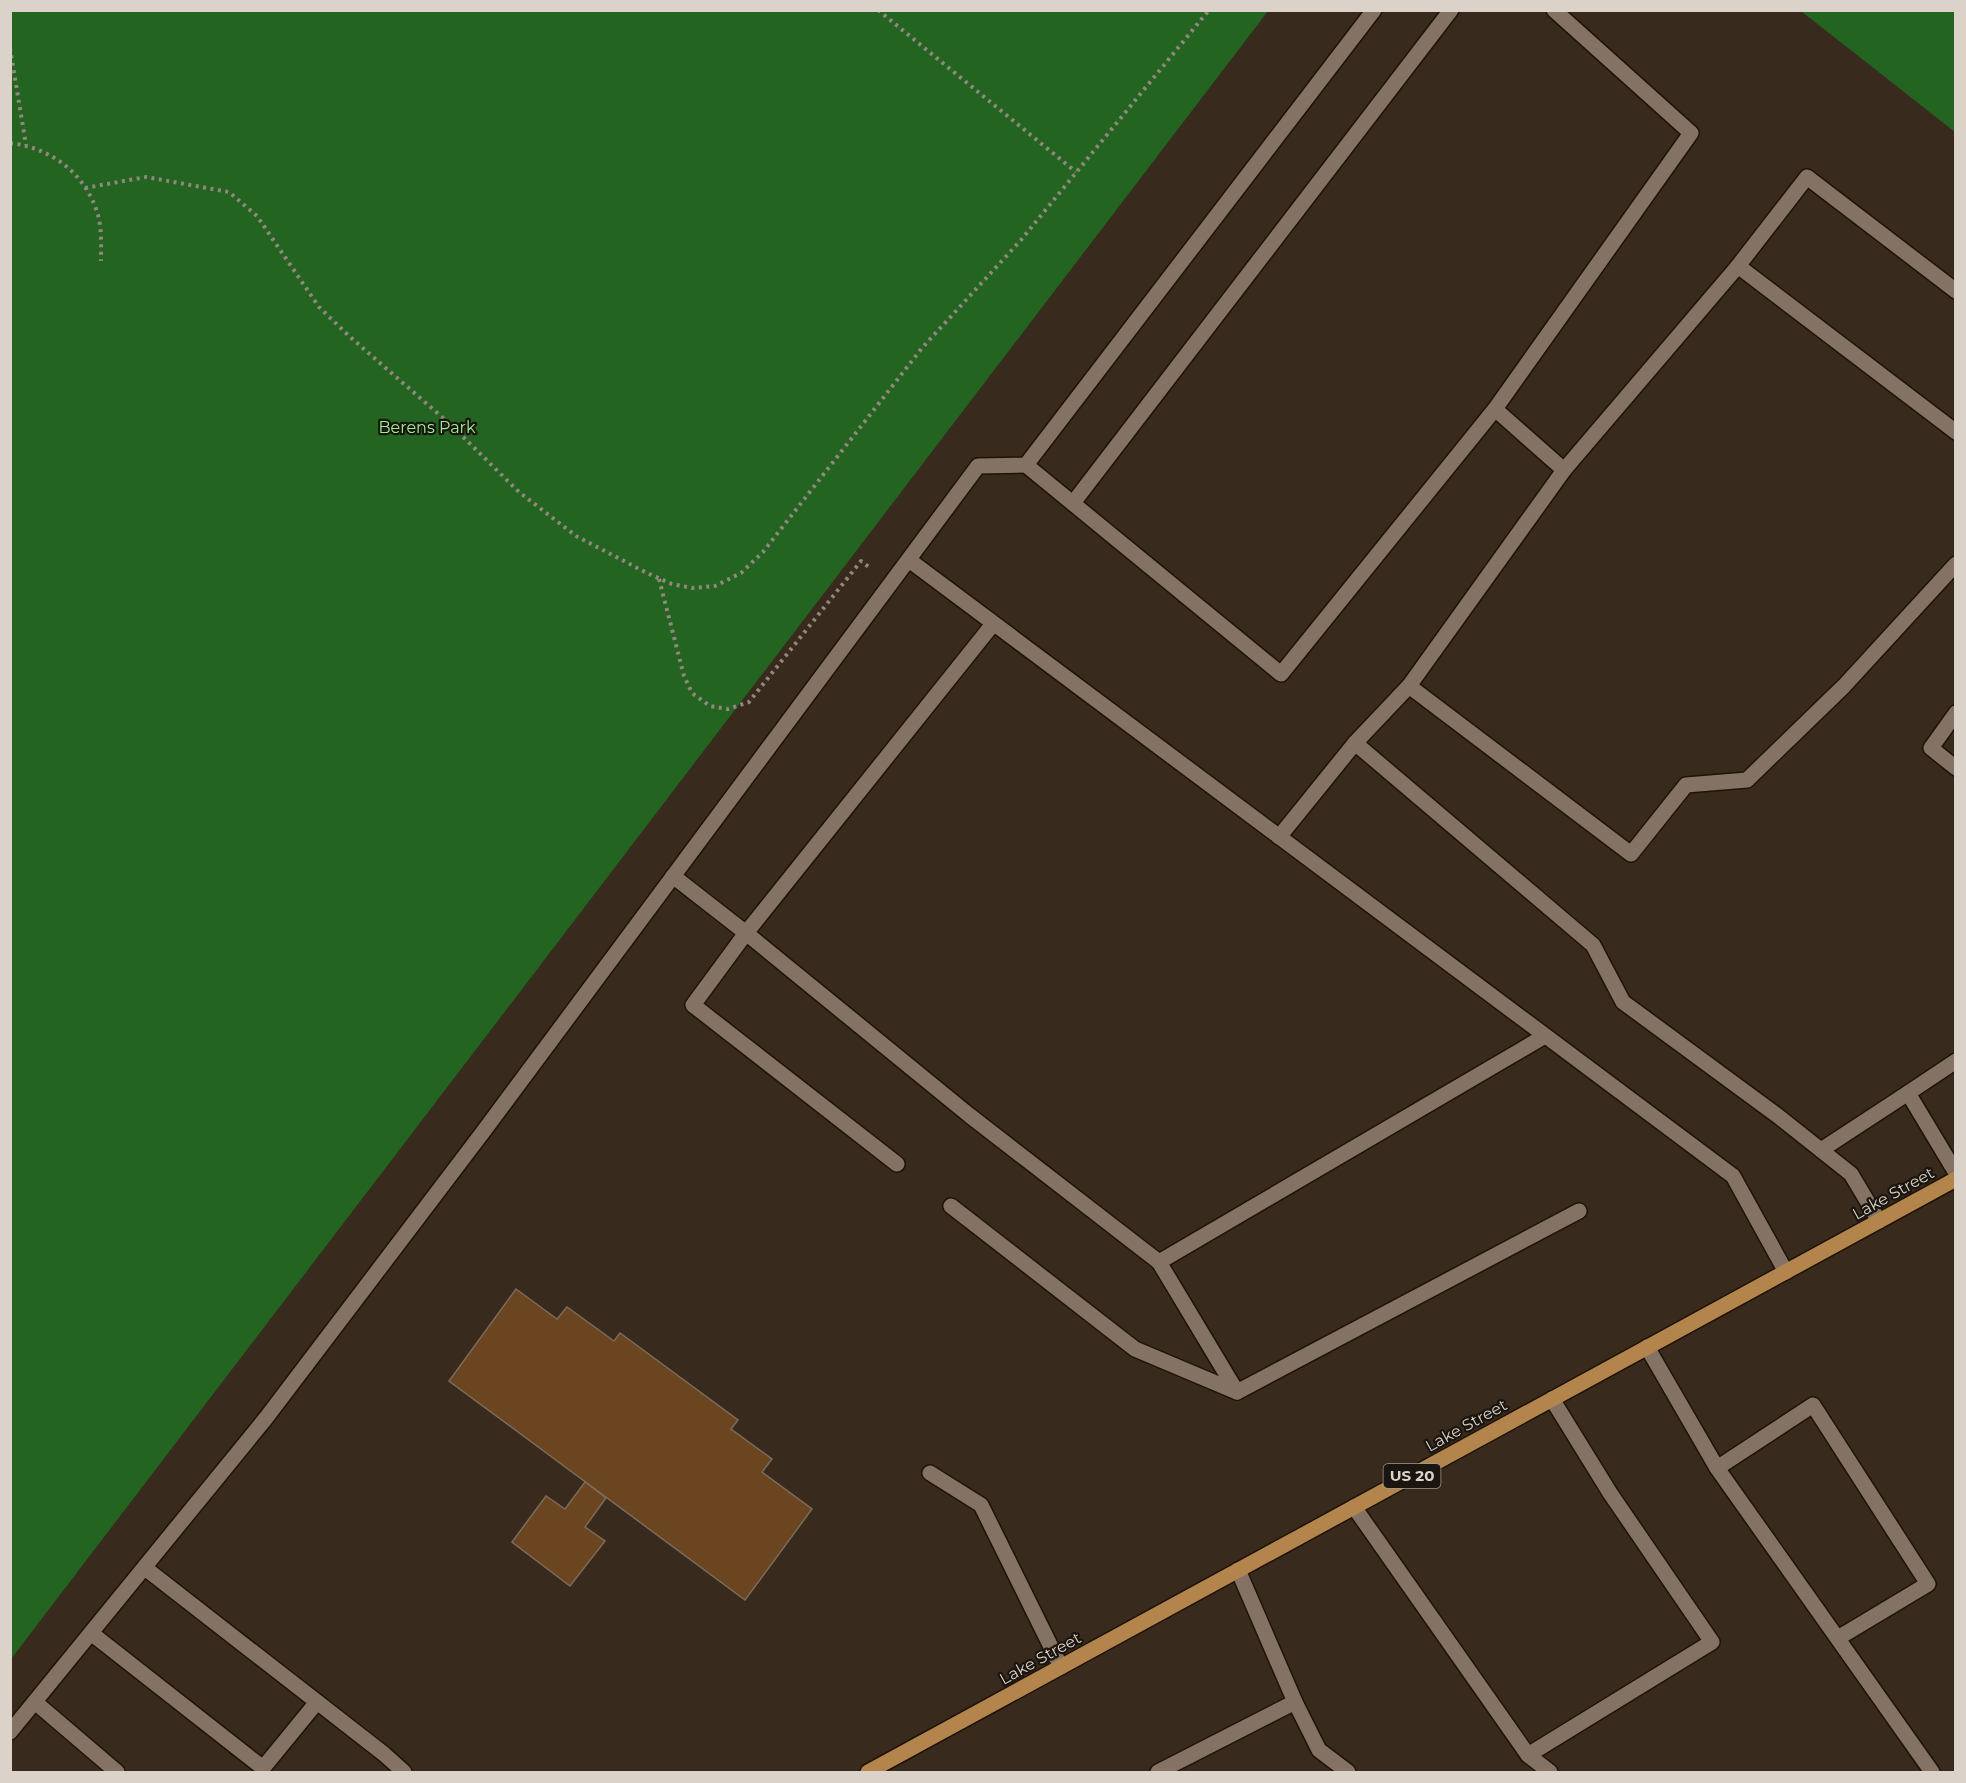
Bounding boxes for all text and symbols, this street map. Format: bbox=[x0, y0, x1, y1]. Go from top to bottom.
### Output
park label: Berens Park bbox=[379, 418, 476, 437]
street label: Lake Street bbox=[1849, 1163, 1938, 1224]
street label: Lake Street bbox=[1422, 1395, 1511, 1456]
road number: US 20 bbox=[1384, 1464, 1440, 1488]
street label: Lake Street bbox=[996, 1628, 1085, 1689]

